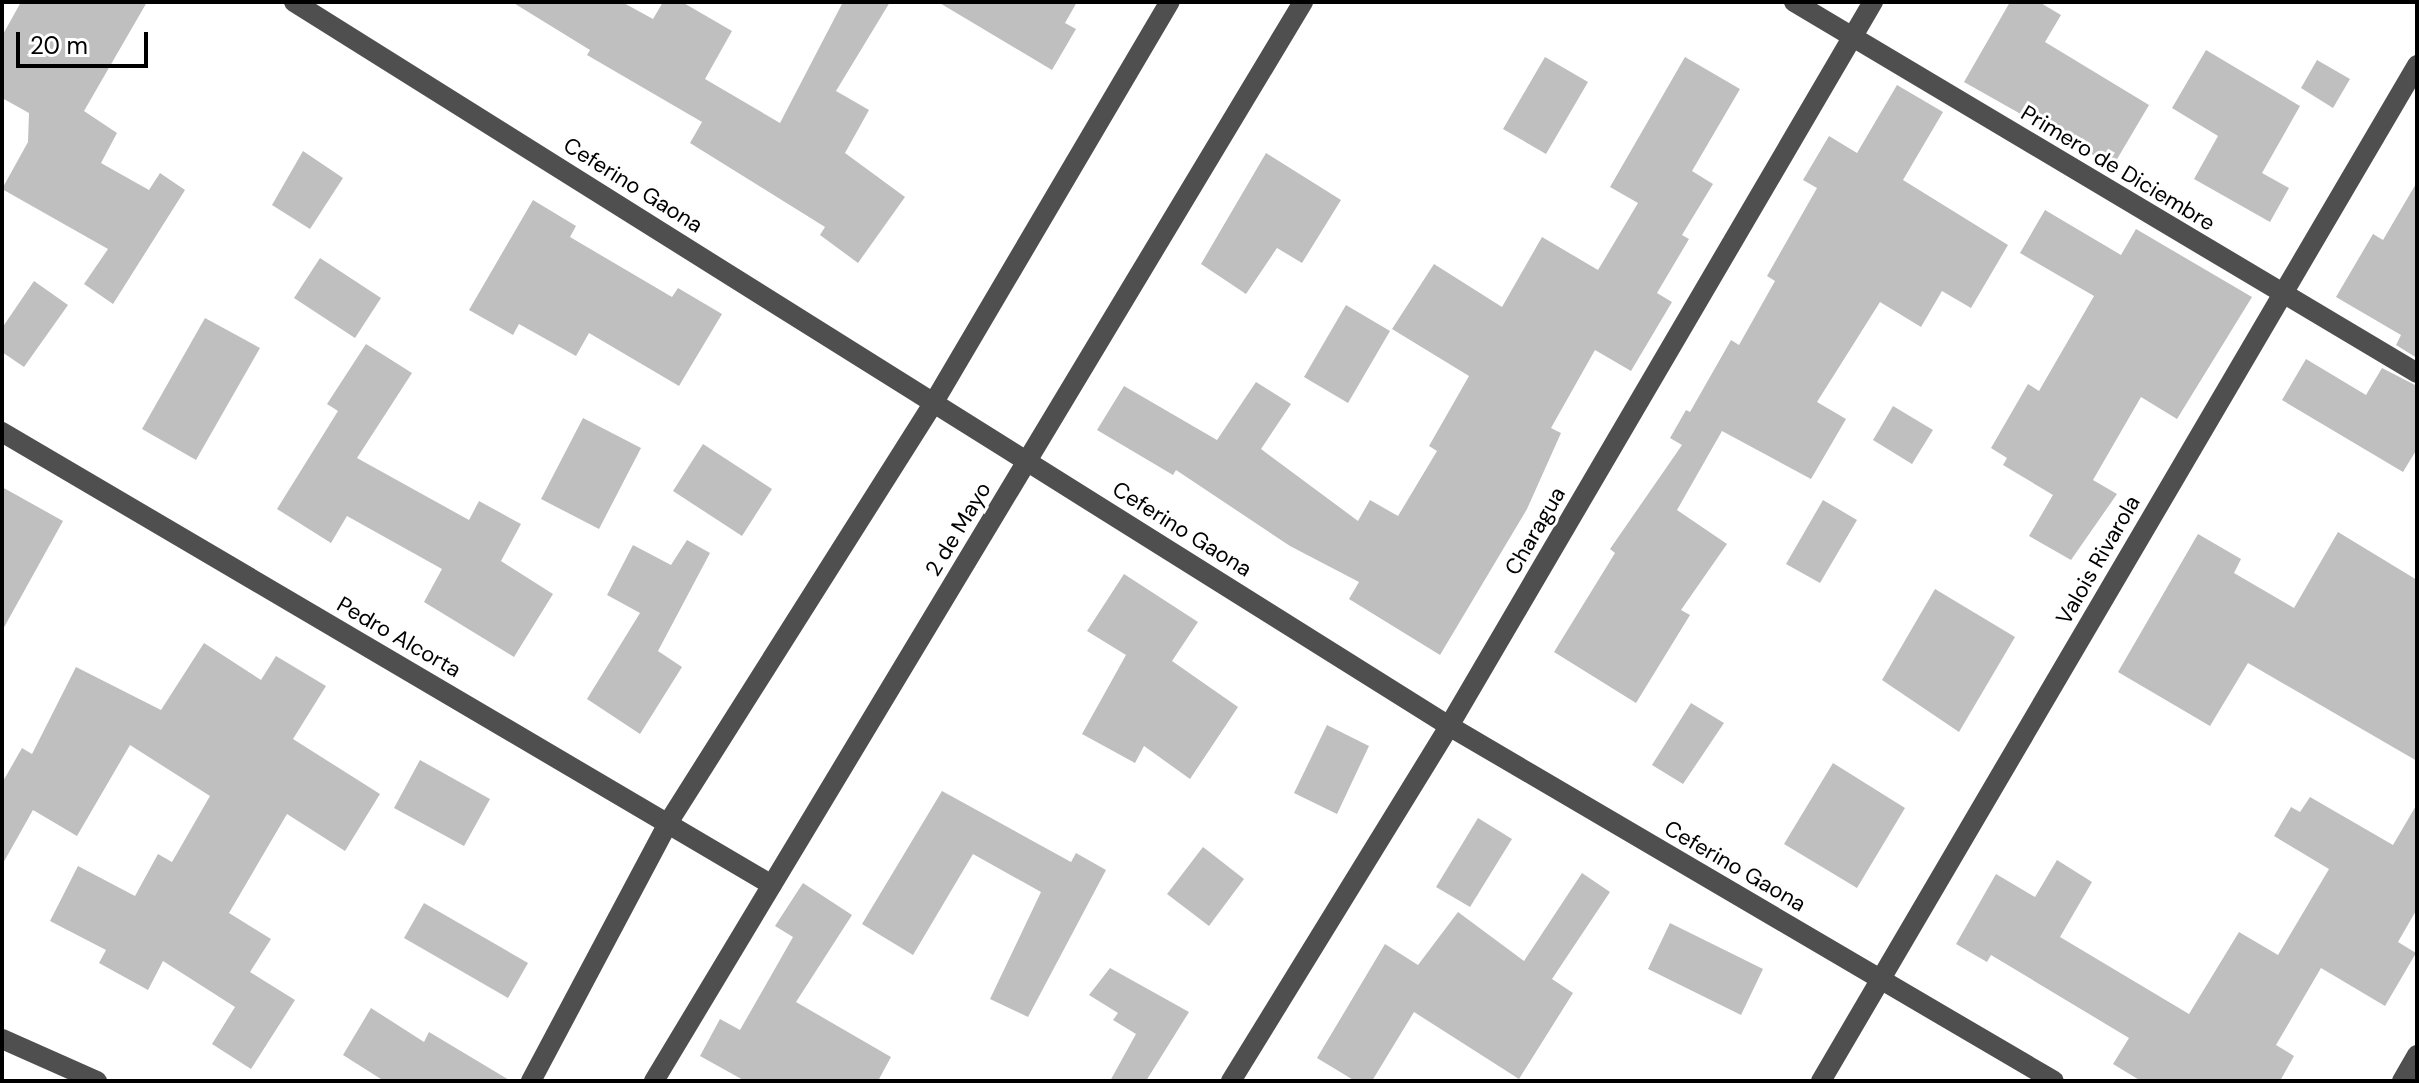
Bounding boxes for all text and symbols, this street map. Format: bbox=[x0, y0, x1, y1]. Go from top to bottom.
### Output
scale bar bbox=[20, 16, 152, 66]
text: 20 m bbox=[30, 30, 88, 61]
street label: Primero de Diciembre bbox=[2016, 100, 2220, 236]
street label: Ceferino Gaona bbox=[559, 132, 707, 238]
street label: Ceferino Gaona bbox=[1108, 476, 1256, 582]
street label: 2 de Mayo bbox=[920, 477, 996, 581]
street label: Charagua bbox=[1499, 482, 1571, 580]
street label: Valois Rivarola bbox=[2050, 491, 2146, 629]
street label: Pedro Alcorta bbox=[332, 591, 466, 683]
street label: Ceferino Gaona bbox=[1660, 815, 1810, 917]

